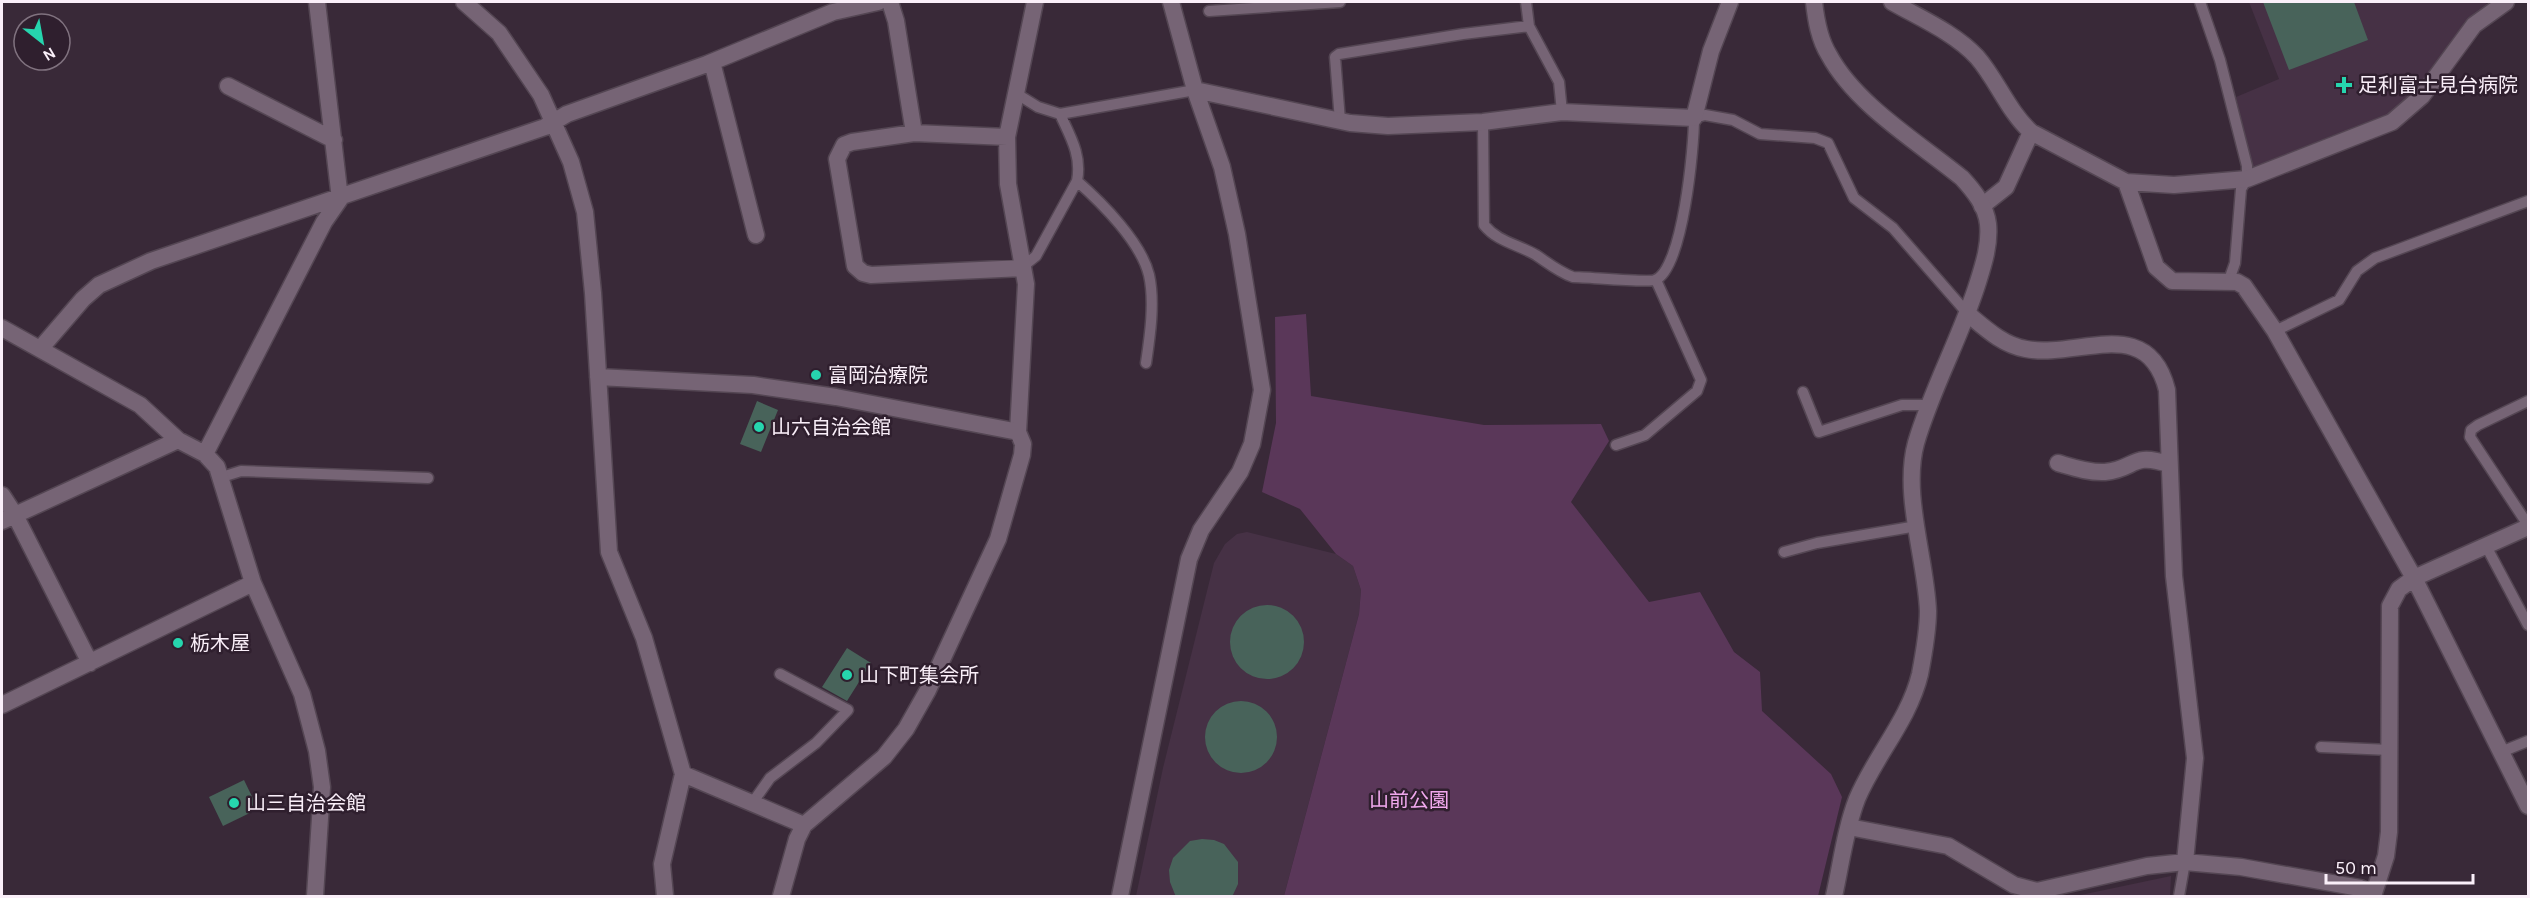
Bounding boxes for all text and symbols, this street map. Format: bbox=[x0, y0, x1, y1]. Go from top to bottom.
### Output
north arrow bbox=[12, 12, 72, 72]
text: N bbox=[40, 43, 59, 66]
place label: 足利富士見台病院 bbox=[2358, 74, 2518, 97]
marker: 足利富士見台病院 bbox=[2335, 76, 2353, 94]
place label: 富岡治療院 bbox=[828, 364, 928, 387]
marker: 富岡治療院 bbox=[809, 368, 823, 382]
place label: 山六自治会館 bbox=[771, 416, 891, 439]
marker: 山六自治会館 bbox=[752, 420, 766, 434]
place label: 栃木屋 bbox=[190, 632, 250, 655]
marker: 栃木屋 bbox=[171, 636, 185, 650]
place label: 山下町集会所 bbox=[859, 664, 979, 687]
marker: 山下町集会所 bbox=[840, 668, 854, 682]
park label: 山前公園 bbox=[1369, 789, 1449, 812]
place label: 山三自治会館 bbox=[246, 792, 366, 815]
marker: 山三自治会館 bbox=[227, 796, 241, 810]
scale bar bbox=[2326, 847, 2473, 885]
text: 50 m bbox=[2335, 857, 2377, 879]

